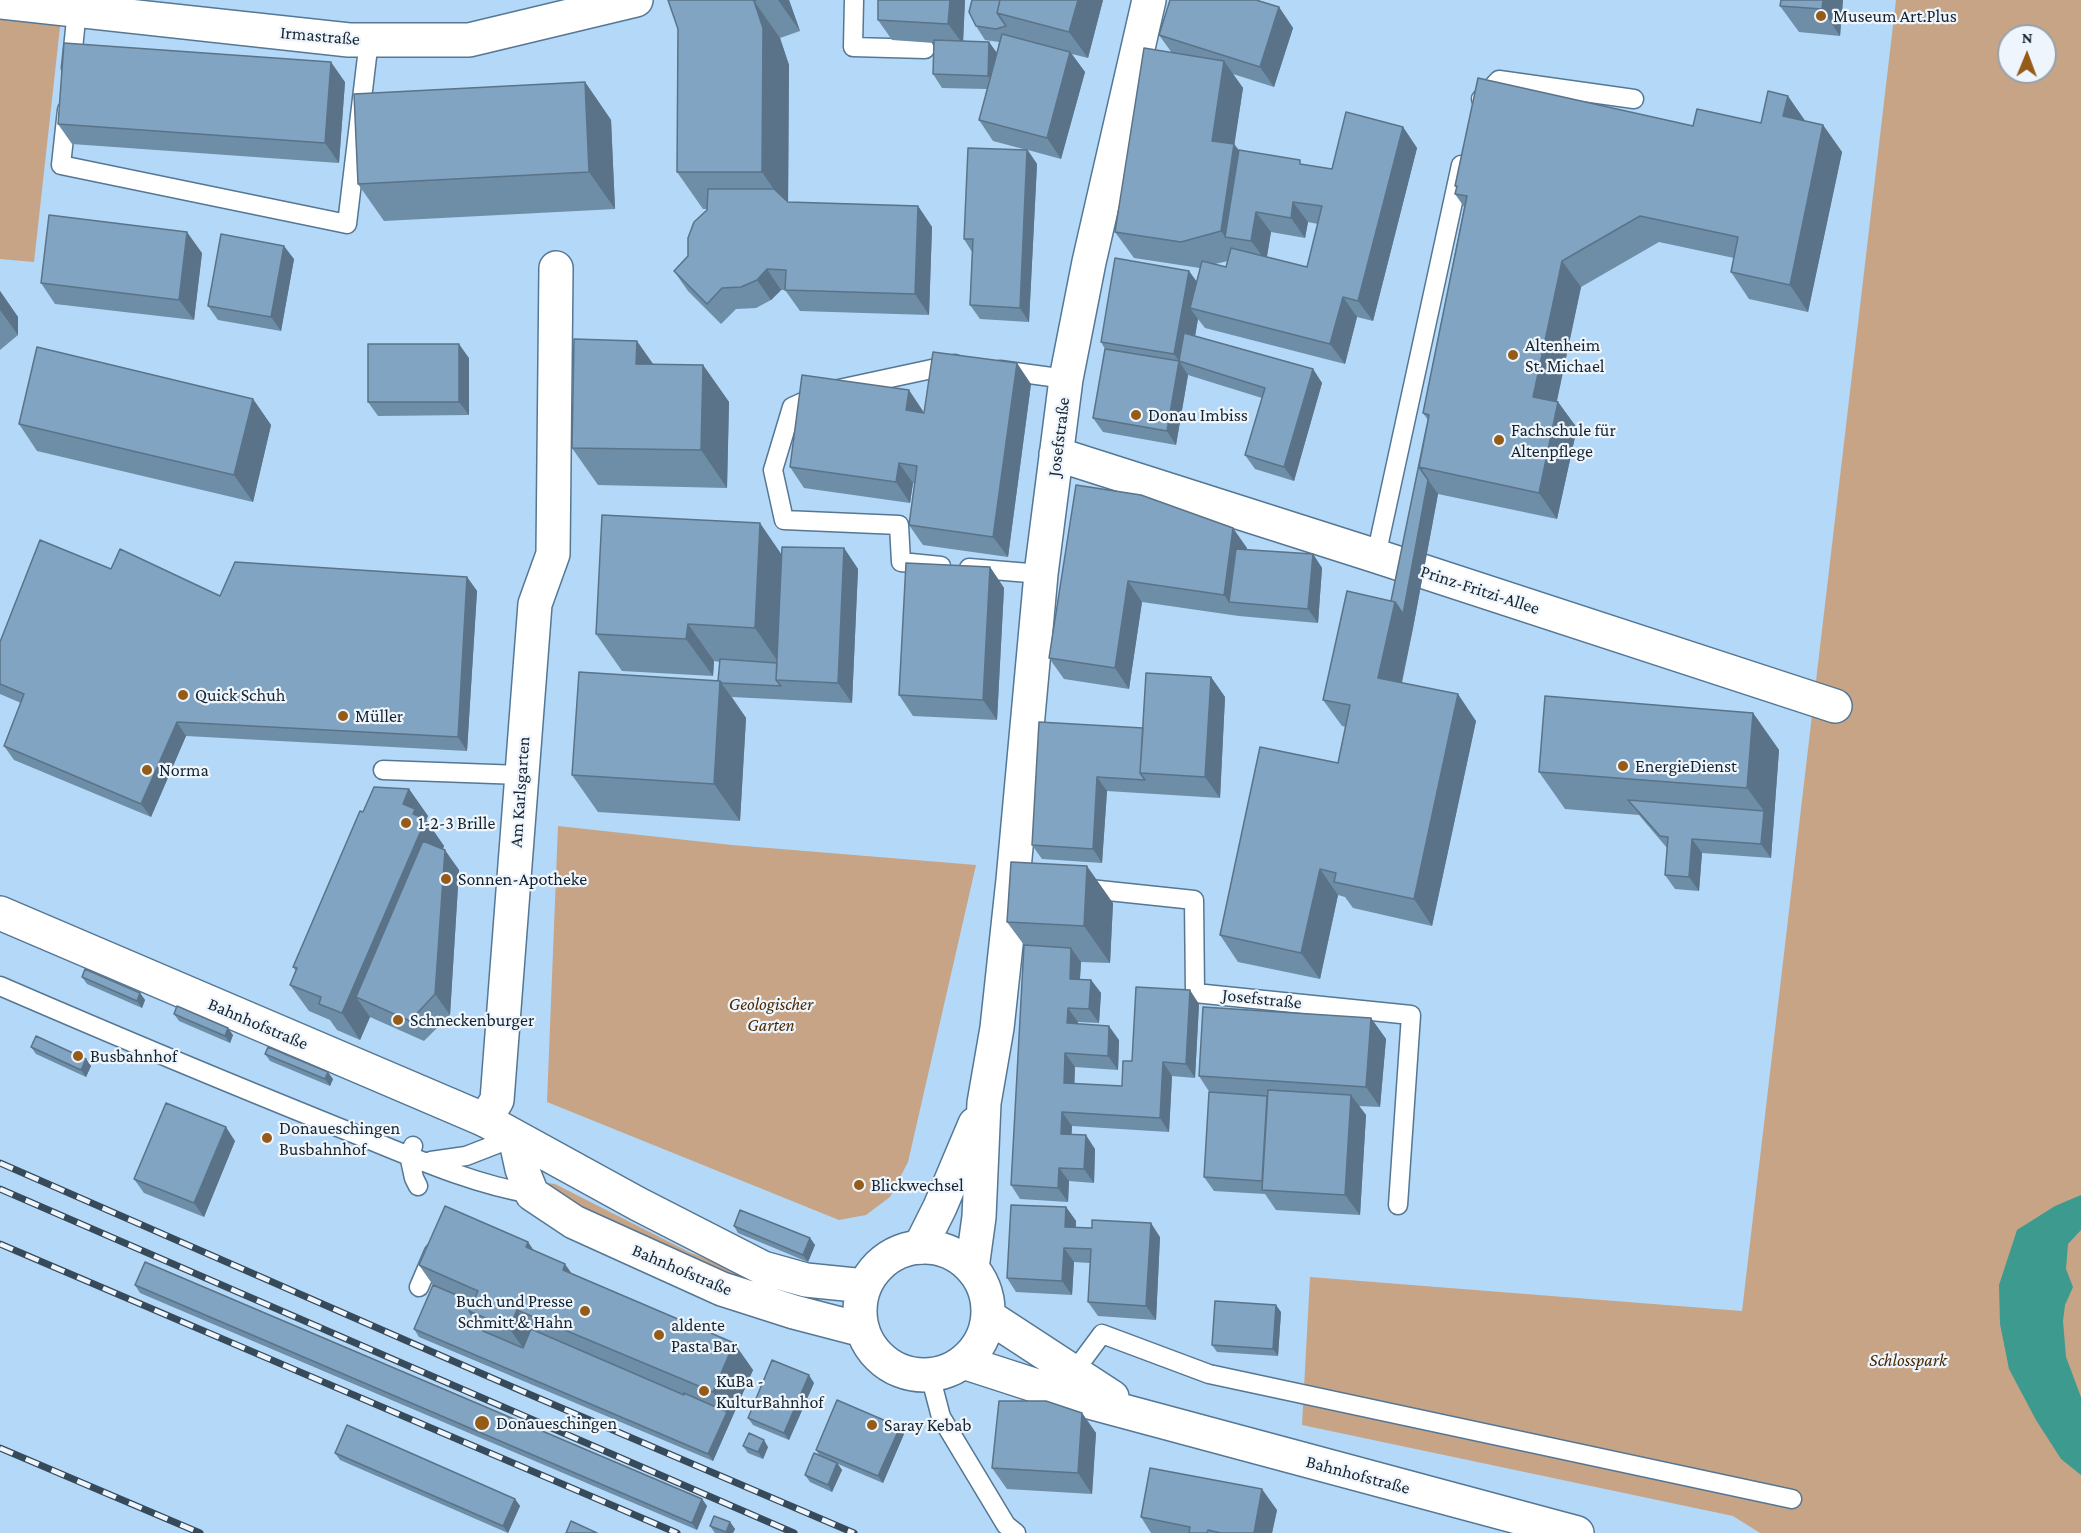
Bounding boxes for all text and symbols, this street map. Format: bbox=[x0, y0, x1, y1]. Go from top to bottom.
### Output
place label: Museum Art.Plus bbox=[1833, 5, 1957, 27]
marker: Museum Art.Plus bbox=[1814, 9, 1828, 23]
street label: Irmastraße bbox=[279, 22, 361, 50]
north arrow bbox=[1997, 24, 2057, 84]
text: N bbox=[2022, 29, 2033, 46]
place label: Altenheim St. Michael bbox=[1525, 334, 1605, 376]
marker: Altenheim St. Michael bbox=[1506, 348, 1520, 362]
street label: Josefstraße bbox=[1043, 396, 1075, 478]
place label: Donau Imbiss bbox=[1148, 404, 1248, 426]
marker: Donau Imbiss bbox=[1129, 408, 1143, 422]
place label: Fachschule für Altenpflege bbox=[1511, 419, 1616, 462]
marker: Fachschule für Altenpflege bbox=[1492, 433, 1506, 447]
street label: Prinz-Fritzi-Allee bbox=[1418, 561, 1542, 619]
place label: Quick Schuh bbox=[195, 684, 285, 706]
marker: Quick Schuh bbox=[176, 688, 190, 702]
place label: Müller bbox=[355, 705, 403, 727]
marker: Müller bbox=[336, 709, 350, 723]
street label: Am Karlsgarten bbox=[505, 736, 535, 848]
place label: EnergieDienst bbox=[1635, 755, 1737, 777]
place label: Norma bbox=[159, 759, 209, 781]
marker: EnergieDienst bbox=[1616, 759, 1630, 773]
marker: Norma bbox=[140, 763, 154, 777]
place label: 1-2-3 Brille bbox=[418, 812, 495, 834]
marker: 1-2-3 Brille bbox=[399, 816, 413, 830]
place label: Sonnen-Apotheke bbox=[458, 868, 587, 890]
marker: Sonnen-Apotheke bbox=[439, 872, 453, 886]
street label: Josefstraße bbox=[1221, 984, 1303, 1014]
street label: Bahnhofstraße bbox=[205, 993, 311, 1055]
park label: Geologischer Garten bbox=[729, 993, 813, 1036]
place label: Schneckenburger bbox=[410, 1009, 534, 1031]
marker: Schneckenburger bbox=[391, 1013, 405, 1027]
place label: Busbahnhof bbox=[90, 1045, 177, 1067]
marker: Busbahnhof bbox=[71, 1049, 85, 1063]
place label: Donaueschingen Busbahnhof bbox=[279, 1117, 400, 1160]
marker: Donaueschingen Busbahnhof bbox=[260, 1131, 274, 1145]
place label: Blickwechsel bbox=[871, 1174, 964, 1196]
marker: Blickwechsel bbox=[852, 1178, 866, 1192]
street label: Bahnhofstraße bbox=[629, 1239, 735, 1301]
place label: Buch und Presse Schmitt & Hahn bbox=[456, 1290, 573, 1332]
marker: Buch und Presse Schmitt & Hahn bbox=[578, 1304, 592, 1318]
place label: aldente Pasta Bar bbox=[671, 1314, 737, 1356]
marker: aldente Pasta Bar bbox=[652, 1328, 666, 1342]
park label: Schlosspark bbox=[1869, 1349, 1947, 1371]
place label: KuBa - KulturBahnhof bbox=[716, 1370, 824, 1412]
marker: KuBa - KulturBahnhof bbox=[697, 1384, 711, 1398]
place label: Donaueschingen bbox=[496, 1412, 617, 1434]
marker: Donaueschingen bbox=[473, 1414, 491, 1432]
place label: Saray Kebab bbox=[884, 1414, 971, 1436]
marker: Saray Kebab bbox=[865, 1418, 879, 1432]
street label: Bahnhofstraße bbox=[1304, 1451, 1412, 1499]

